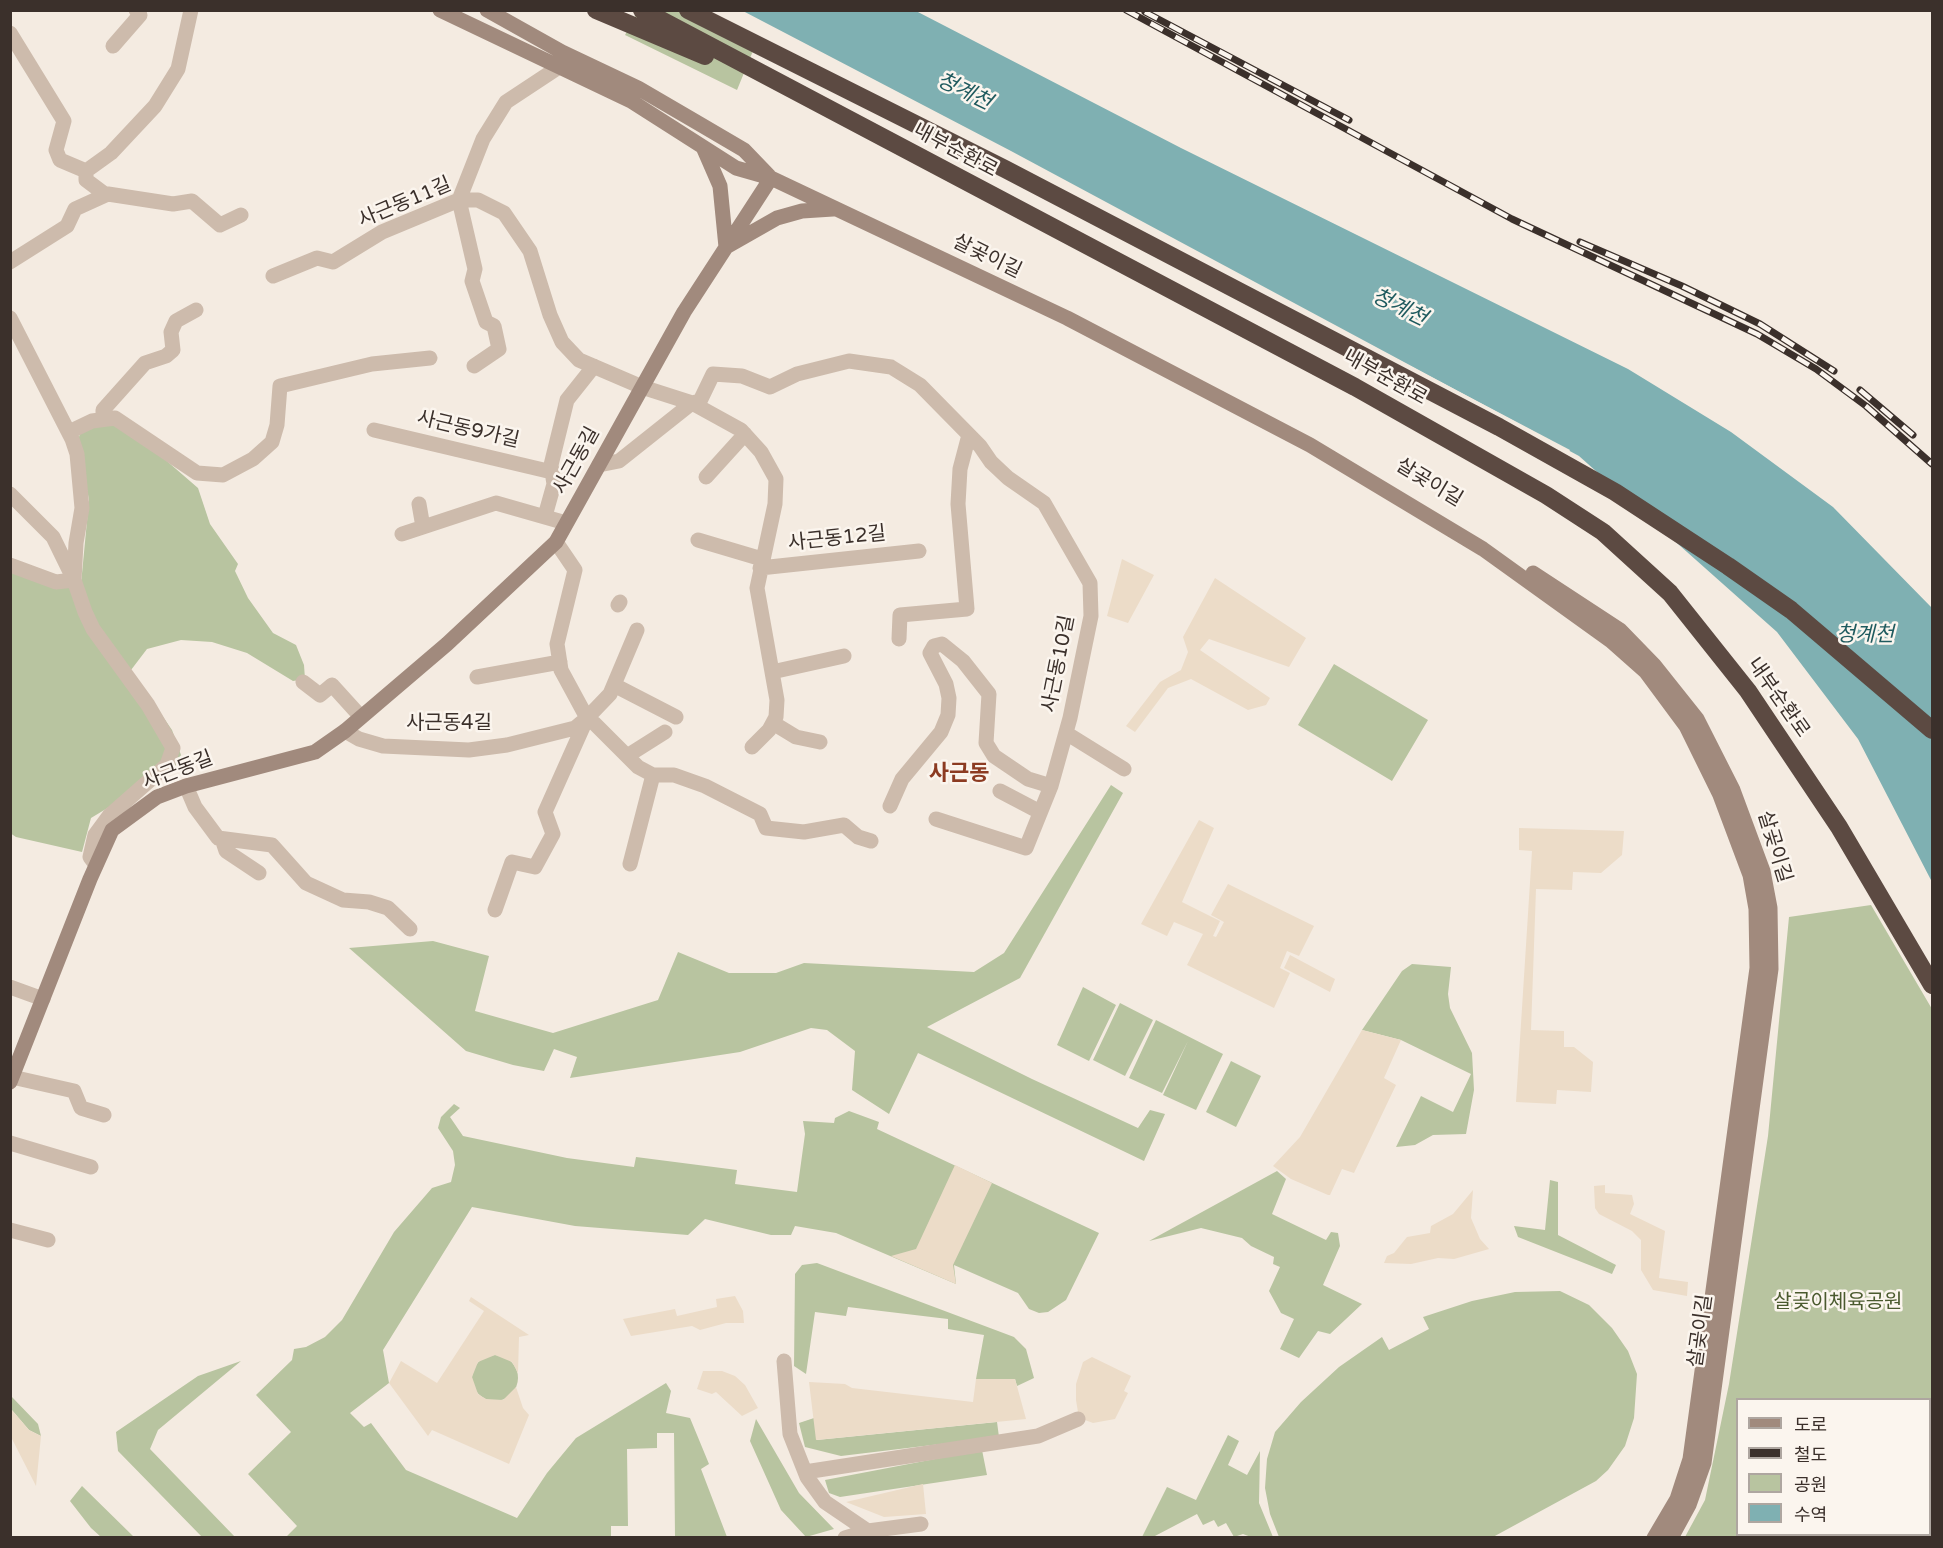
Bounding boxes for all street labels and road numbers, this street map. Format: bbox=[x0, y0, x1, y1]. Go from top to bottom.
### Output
street label: 내부순환로 bbox=[909, 119, 1001, 183]
street label: 사근동11길 bbox=[355, 173, 455, 233]
street label: 살곶이길 bbox=[949, 230, 1025, 284]
street label: 내부순환로 bbox=[1339, 345, 1431, 411]
street label: 사근동9가길 bbox=[414, 407, 522, 453]
street label: 사근동길 bbox=[549, 423, 605, 499]
street label: 살곶이길 bbox=[1391, 454, 1467, 512]
street label: 사근동12길 bbox=[787, 522, 887, 556]
street label: 사근동10길 bbox=[1038, 613, 1080, 715]
street label: 내부순환로 bbox=[1742, 653, 1814, 743]
street label: 사근동4길 bbox=[406, 712, 492, 736]
street label: 사근동길 bbox=[139, 747, 217, 795]
street label: 살곶이길 bbox=[1752, 808, 1796, 886]
street label: 살곶이길 bbox=[1684, 1293, 1718, 1369]

